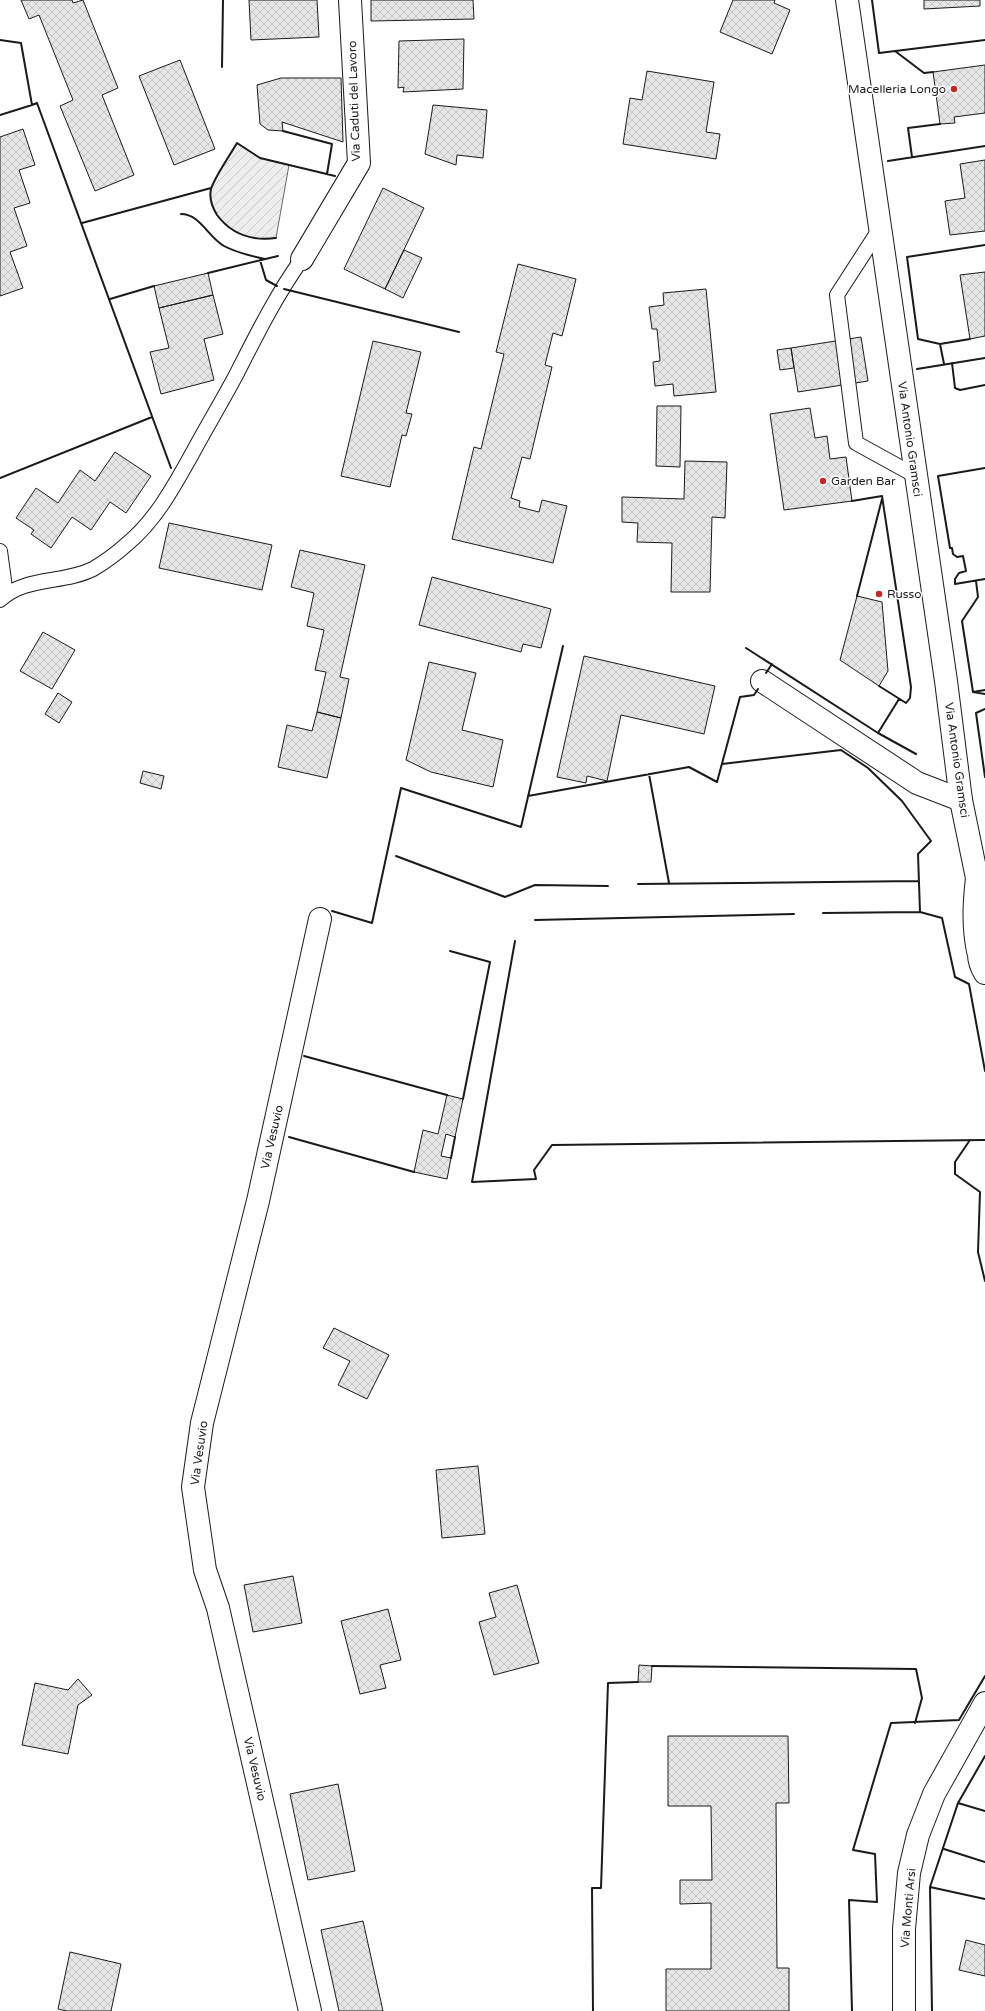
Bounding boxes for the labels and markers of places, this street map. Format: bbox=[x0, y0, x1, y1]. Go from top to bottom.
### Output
place label: Macelleria Longo bbox=[848, 82, 946, 96]
marker: Macelleria Longo bbox=[949, 84, 959, 94]
place label: Garden Bar bbox=[831, 474, 896, 488]
marker: Garden Bar bbox=[818, 476, 828, 486]
place label: Russo bbox=[887, 587, 922, 601]
marker: Russo bbox=[874, 589, 884, 599]

